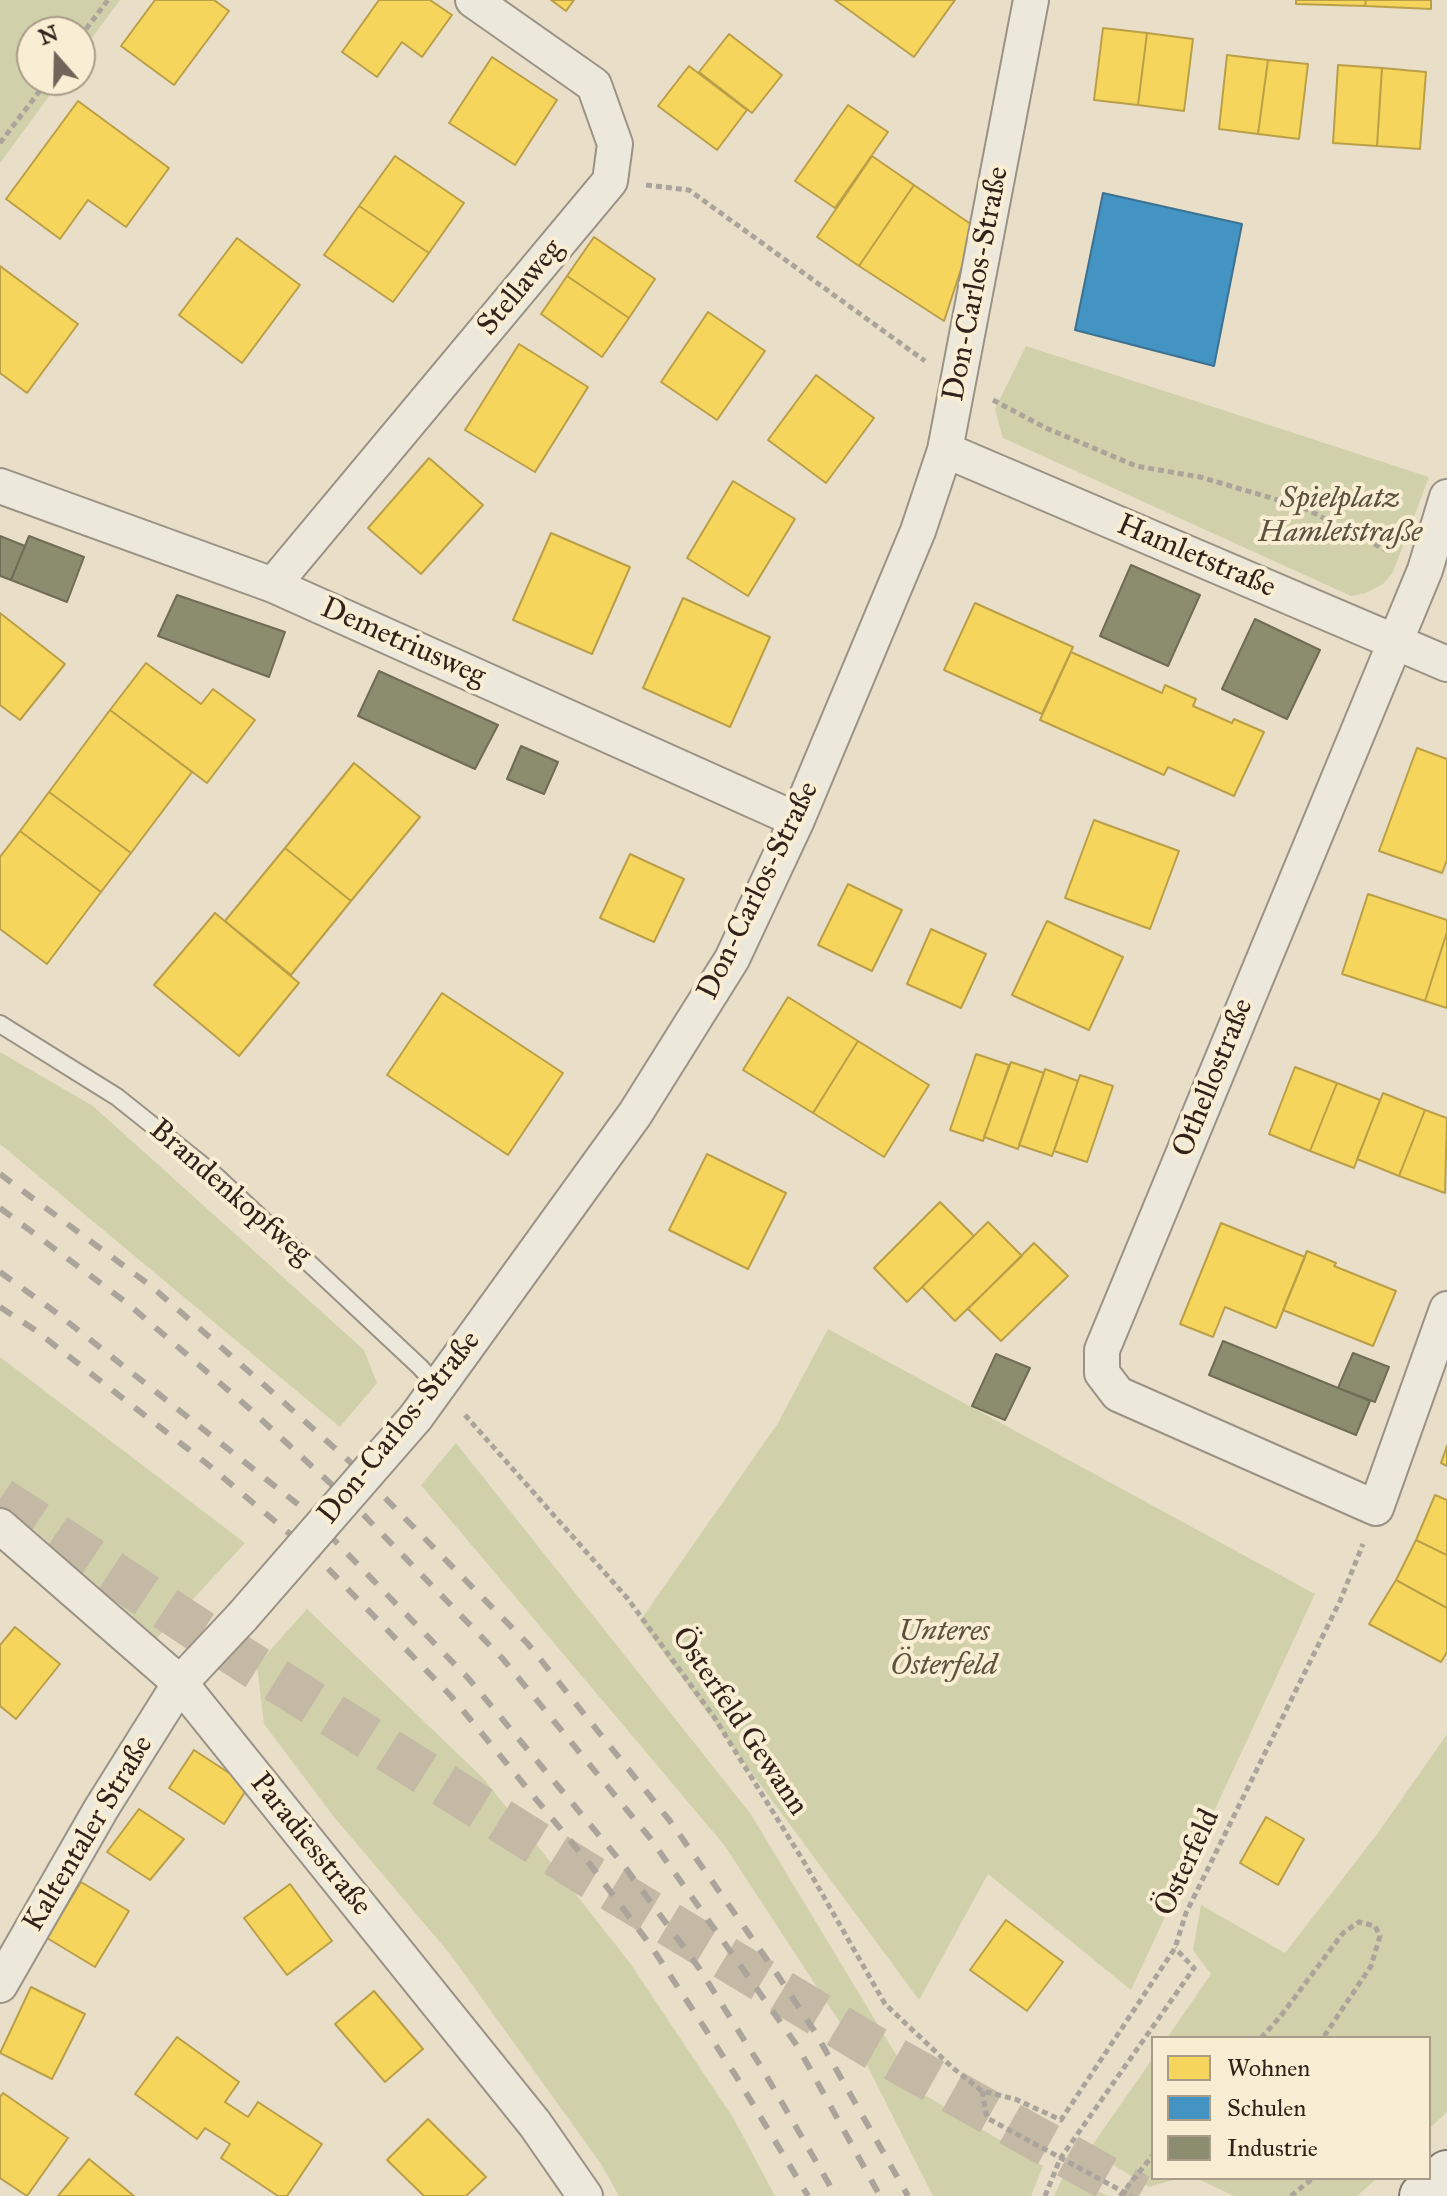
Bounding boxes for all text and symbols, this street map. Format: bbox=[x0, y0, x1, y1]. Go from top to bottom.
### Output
north arrow bbox=[16, 16, 96, 96]
text: N bbox=[35, 19, 62, 51]
street label: Don-Carlos-Straße bbox=[937, 164, 1017, 404]
street label: Stellaweg bbox=[470, 232, 572, 344]
park label: Spielplatz Hamletstraße bbox=[1258, 482, 1422, 552]
street label: Hamletstraße bbox=[1111, 508, 1281, 606]
street label: Demetriusweg bbox=[315, 591, 491, 695]
street label: Don-Carlos-Straße bbox=[691, 776, 827, 1006]
street label: Othellostraße bbox=[1166, 994, 1262, 1162]
street label: Brandenkopfweg bbox=[141, 1113, 319, 1273]
street label: Don-Carlos-Straße bbox=[311, 1324, 489, 1532]
park label: Unteres Österfeld bbox=[891, 1615, 997, 1686]
street label: Österfeld Gewann bbox=[663, 1621, 815, 1823]
street label: Kaltentaler Straße bbox=[16, 1729, 162, 1939]
street label: Paradiesstraße bbox=[241, 1766, 379, 1924]
street label: Österfeld bbox=[1148, 1804, 1228, 1922]
legend bbox=[1151, 2036, 1431, 2180]
text: Wohnen bbox=[1227, 2053, 1310, 2083]
text: Schulen bbox=[1227, 2093, 1306, 2123]
text: Industrie bbox=[1227, 2133, 1318, 2163]

